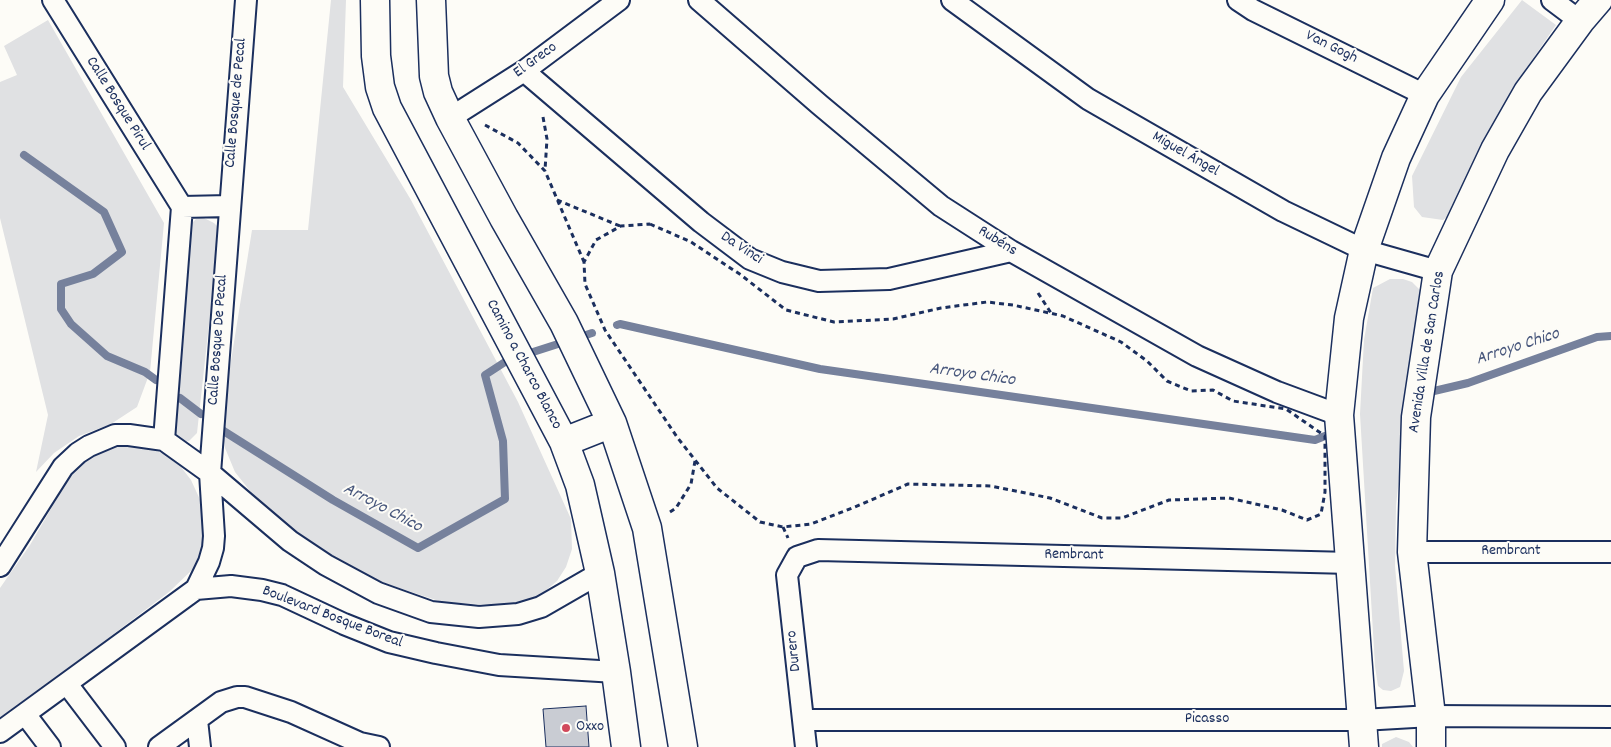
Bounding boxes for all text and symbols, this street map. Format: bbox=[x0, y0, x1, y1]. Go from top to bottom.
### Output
street label: Van Gogh bbox=[1302, 27, 1360, 69]
street label: Calle Bosque de Pecal bbox=[222, 37, 252, 169]
street label: El Greco bbox=[510, 39, 562, 83]
street label: Calle Bosque Pirul bbox=[81, 54, 153, 154]
street label: Miguel Ángel bbox=[1148, 128, 1222, 182]
street label: Rubéns bbox=[974, 223, 1020, 261]
street label: Da Vinci bbox=[716, 228, 766, 270]
street label: Avenida Villa de San Carlos bbox=[1406, 270, 1450, 434]
street label: Calle Bosque De Pecal bbox=[205, 274, 233, 406]
street label: Camino a Charco Blanco bbox=[481, 297, 565, 433]
water label: Arroyo Chico bbox=[1474, 324, 1562, 372]
water label: Arroyo Chico bbox=[928, 359, 1016, 393]
water label: Arroyo Chico bbox=[339, 479, 425, 539]
street label: Rembrant bbox=[1481, 542, 1541, 562]
street label: Rembrant bbox=[1044, 546, 1104, 566]
street label: Boulevard Bosque Boreal bbox=[259, 582, 405, 654]
street label: Durero bbox=[783, 630, 807, 672]
street label: Picasso bbox=[1185, 710, 1229, 730]
place label: Oxxo bbox=[576, 718, 604, 738]
marker: Oxxo bbox=[560, 722, 572, 734]

